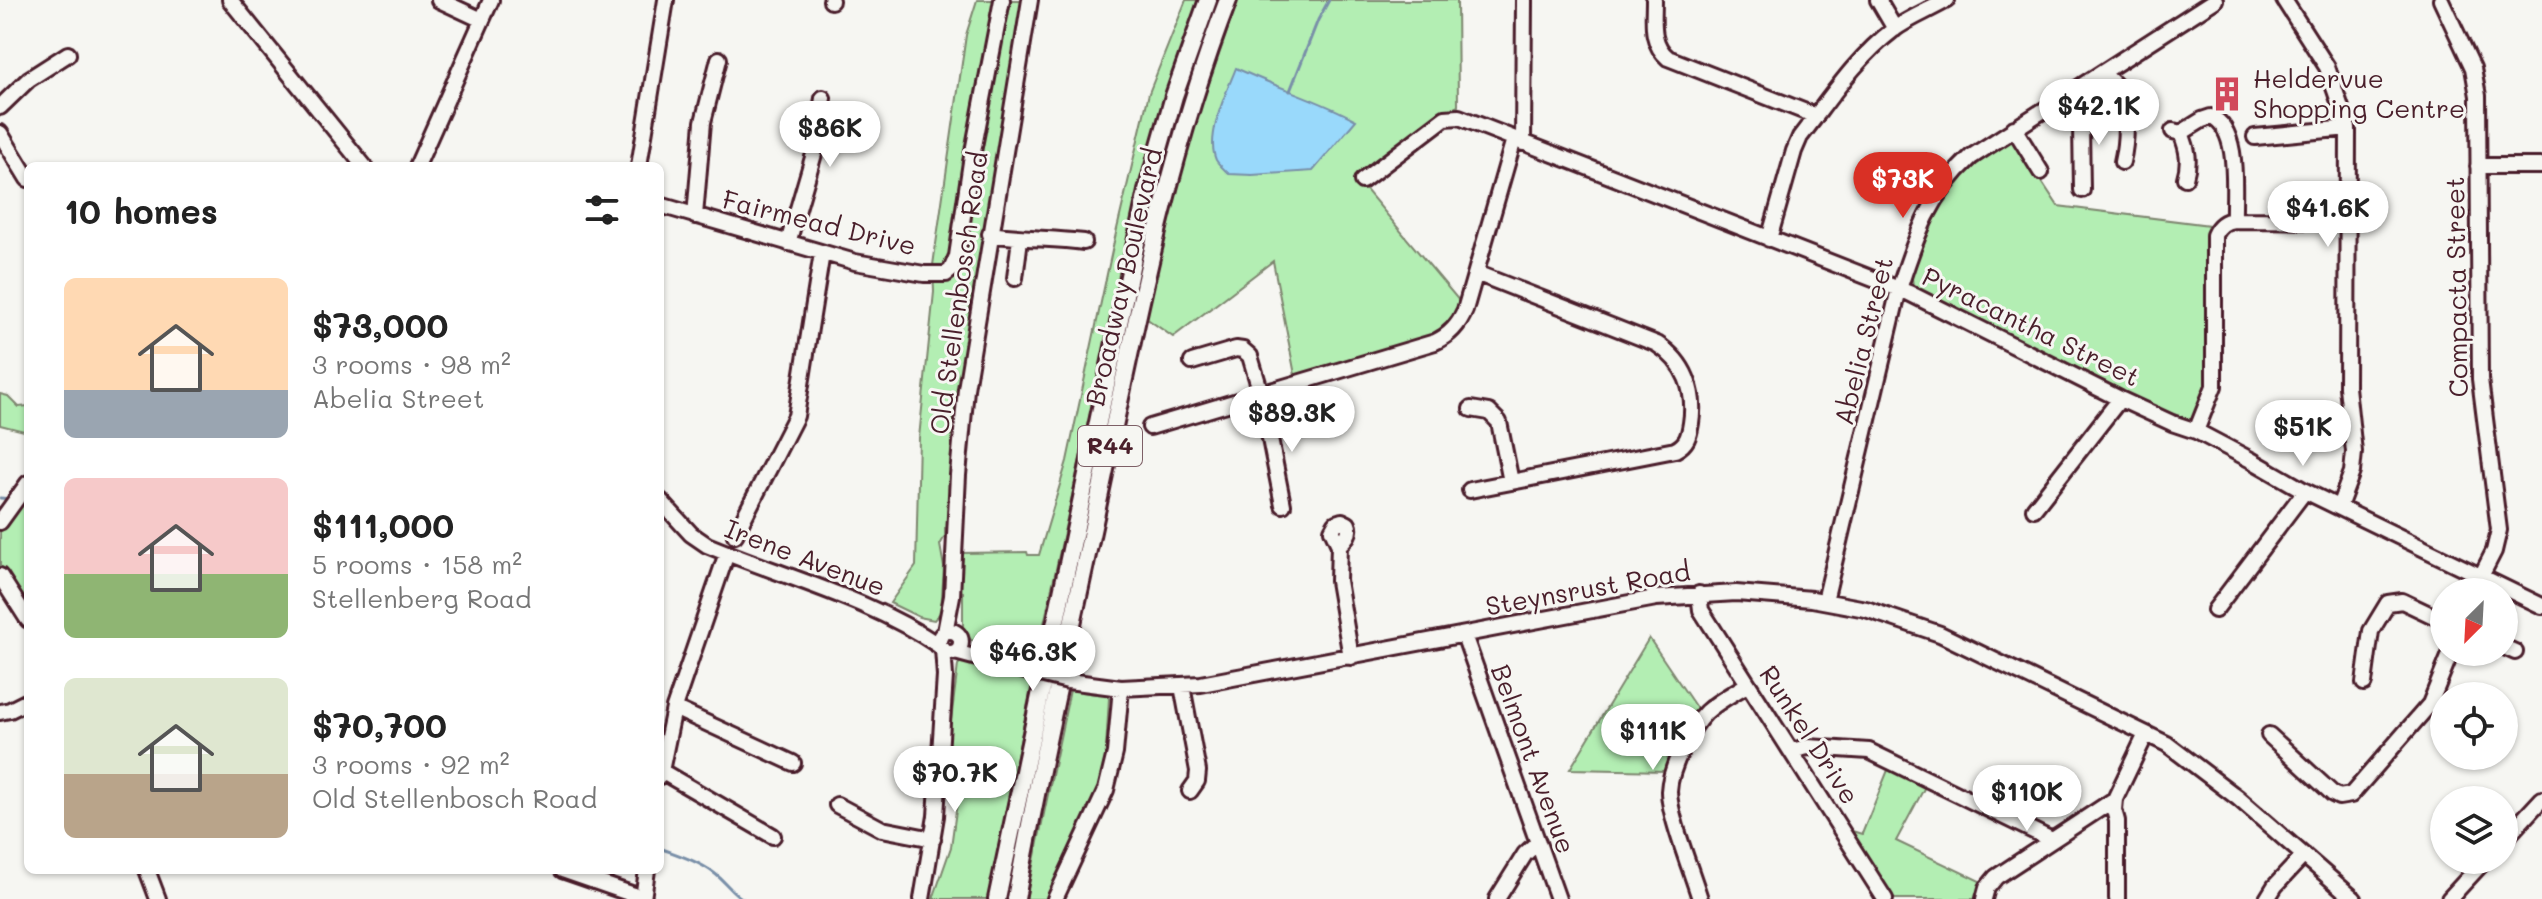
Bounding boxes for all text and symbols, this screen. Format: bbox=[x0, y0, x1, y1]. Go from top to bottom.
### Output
place label: Heldervue Shopping Centre bbox=[2253, 61, 2465, 125]
building icon: Heldervue Shopping Centre bbox=[2208, 75, 2246, 113]
pin: $42.1K bbox=[2034, 79, 2164, 147]
text: $42.1K bbox=[2057, 88, 2141, 122]
pin: $86K bbox=[783, 101, 877, 169]
text: $86K bbox=[797, 110, 863, 144]
street label: Broadway Boulevard bbox=[1077, 145, 1169, 409]
street label: Old Stellenbosch Road bbox=[921, 149, 995, 436]
pin: $73K bbox=[1856, 152, 1950, 220]
text: $73K bbox=[1871, 161, 1935, 195]
street label: Compacta Street bbox=[2437, 176, 2475, 398]
pin: $41.6K bbox=[2263, 181, 2393, 249]
street label: Fairmead Drive bbox=[719, 182, 920, 263]
text: 10 homes bbox=[64, 188, 218, 233]
icon: filters bbox=[580, 188, 624, 232]
text: $41.6K bbox=[2286, 190, 2370, 224]
street label: Abelia Street bbox=[1826, 253, 1900, 429]
street label: Pyracantha Street bbox=[1917, 259, 2146, 394]
text: $73,000 bbox=[312, 302, 448, 347]
icon: home bbox=[128, 310, 224, 406]
text: 3 rooms · 98 m² bbox=[312, 347, 511, 381]
text: Abelia Street bbox=[312, 381, 484, 415]
pin: $89.3K bbox=[1227, 386, 1357, 454]
text: $89.3K bbox=[1248, 395, 1336, 429]
pin: $51K bbox=[2256, 400, 2350, 468]
text: $51K bbox=[2273, 409, 2333, 443]
road number: R44 bbox=[1078, 426, 1142, 466]
text: $111,000 bbox=[312, 502, 454, 547]
icon: home bbox=[128, 510, 224, 606]
street label: Irene Avenue bbox=[720, 511, 890, 603]
text: 5 rooms · 158 m² bbox=[312, 547, 522, 581]
street label: Steynsrust Road bbox=[1483, 553, 1693, 623]
north arrow bbox=[2430, 578, 2518, 666]
map controls bbox=[2430, 578, 2518, 874]
text: Stellenberg Road bbox=[312, 581, 532, 615]
pin: $46.3K bbox=[968, 625, 1098, 693]
text: $46.3K bbox=[989, 634, 1078, 668]
street label: Belmont Avenue bbox=[1484, 659, 1584, 858]
street label: Runkel Drive bbox=[1752, 659, 1867, 810]
button: locate bbox=[2430, 682, 2518, 770]
text: $70,700 bbox=[312, 702, 447, 747]
pin: $111K bbox=[1597, 704, 1709, 772]
icon: home bbox=[128, 710, 224, 806]
text: $111K bbox=[1619, 713, 1687, 747]
pin: $70.7K bbox=[890, 746, 1020, 814]
text: 3 rooms · 92 m² bbox=[312, 747, 510, 781]
text: $70.7K bbox=[912, 755, 998, 789]
pin: $110K bbox=[1971, 765, 2083, 833]
text: $110K bbox=[1991, 774, 2063, 808]
text: Old Stellenbosch Road bbox=[312, 781, 597, 815]
button: layers bbox=[2430, 786, 2518, 874]

